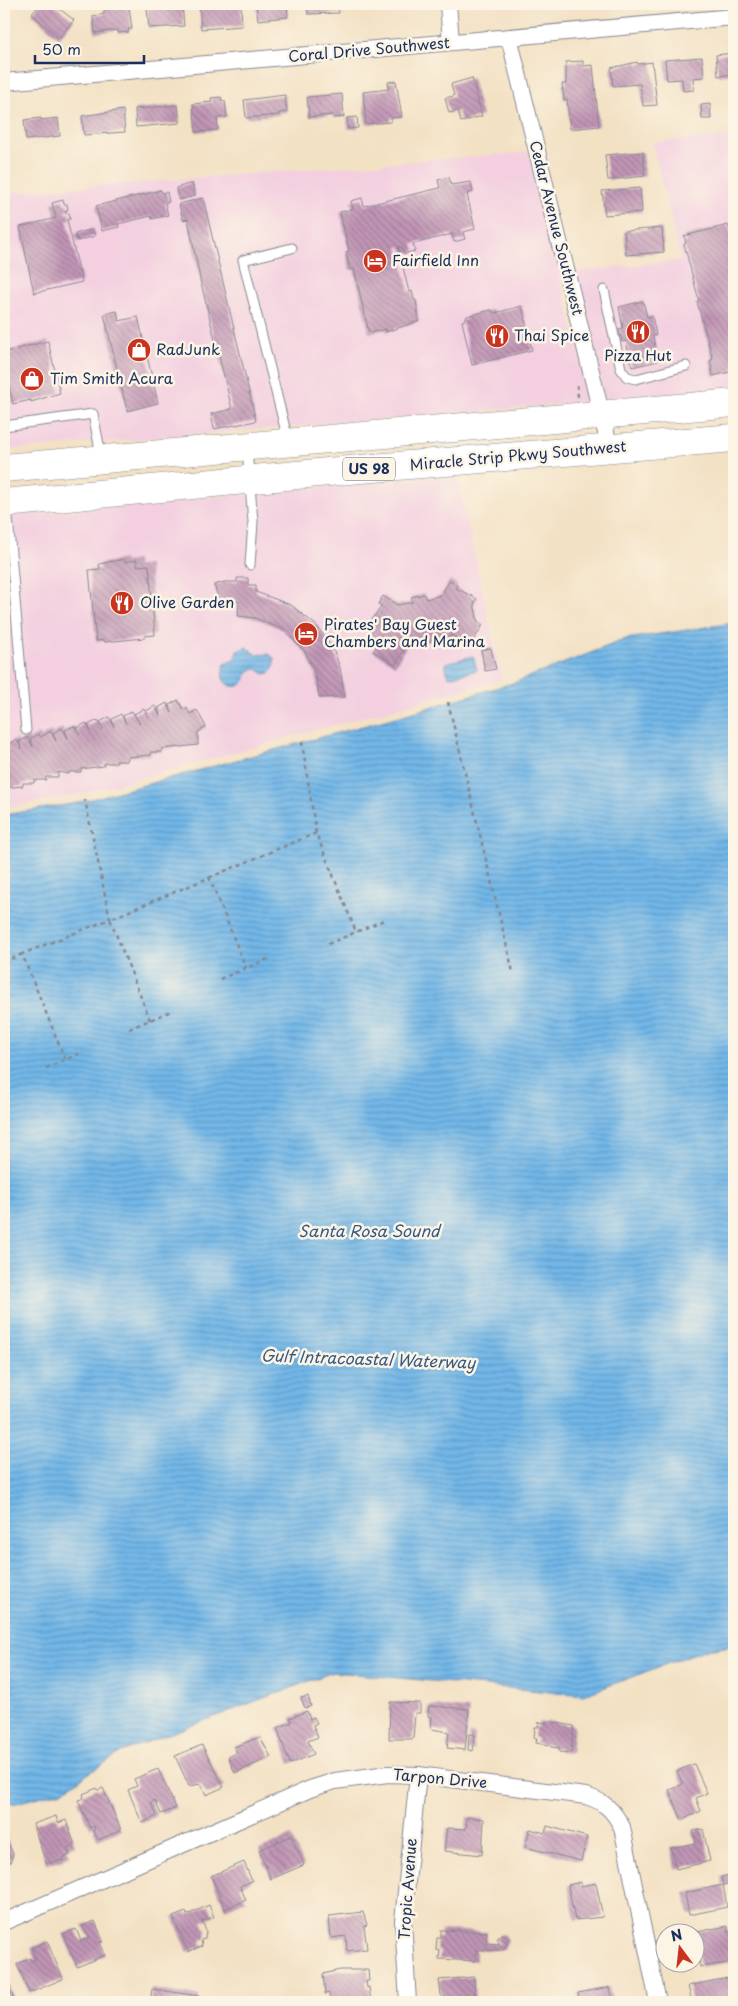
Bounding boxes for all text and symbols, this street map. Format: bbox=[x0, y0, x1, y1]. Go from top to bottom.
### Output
street label: Coral Drive Southwest bbox=[287, 30, 451, 67]
scale bar bbox=[35, 32, 144, 64]
text: 50 m bbox=[42, 37, 81, 60]
street label: Cedar Avenue Southwest bbox=[525, 138, 590, 317]
hotel icon: Fairfield Inn bbox=[362, 248, 388, 274]
place label: Fairfield Inn bbox=[392, 248, 479, 271]
restaurant icon: Pizza Hut bbox=[625, 319, 651, 345]
restaurant icon: Thai Spice bbox=[484, 323, 510, 349]
place label: Thai Spice bbox=[514, 323, 589, 346]
shop icon: RadJunk bbox=[126, 337, 152, 363]
place label: RadJunk bbox=[156, 337, 220, 360]
place label: Pizza Hut bbox=[604, 343, 672, 366]
shop icon: Tim Smith Acura bbox=[19, 366, 45, 392]
place label: Tim Smith Acura bbox=[50, 366, 174, 389]
street label: Miracle Strip Pkwy Southwest bbox=[409, 434, 627, 475]
road number: US 98 bbox=[343, 458, 395, 480]
restaurant icon: Olive Garden bbox=[109, 590, 135, 616]
place label: Olive Garden bbox=[140, 590, 234, 613]
place label: Pirates' Bay Guest Chambers and Marina bbox=[324, 612, 486, 652]
hotel icon: Pirates' Bay Guest Chambers and Marina bbox=[293, 621, 319, 647]
water label: Santa Rosa Sound bbox=[299, 1218, 442, 1242]
water label: Gulf Intracoastal Waterway bbox=[260, 1342, 477, 1374]
street label: Tarpon Drive bbox=[392, 1762, 488, 1793]
street label: Tropic Avenue bbox=[391, 1837, 422, 1941]
text: N bbox=[668, 1923, 685, 1947]
north arrow bbox=[656, 1924, 706, 1974]

